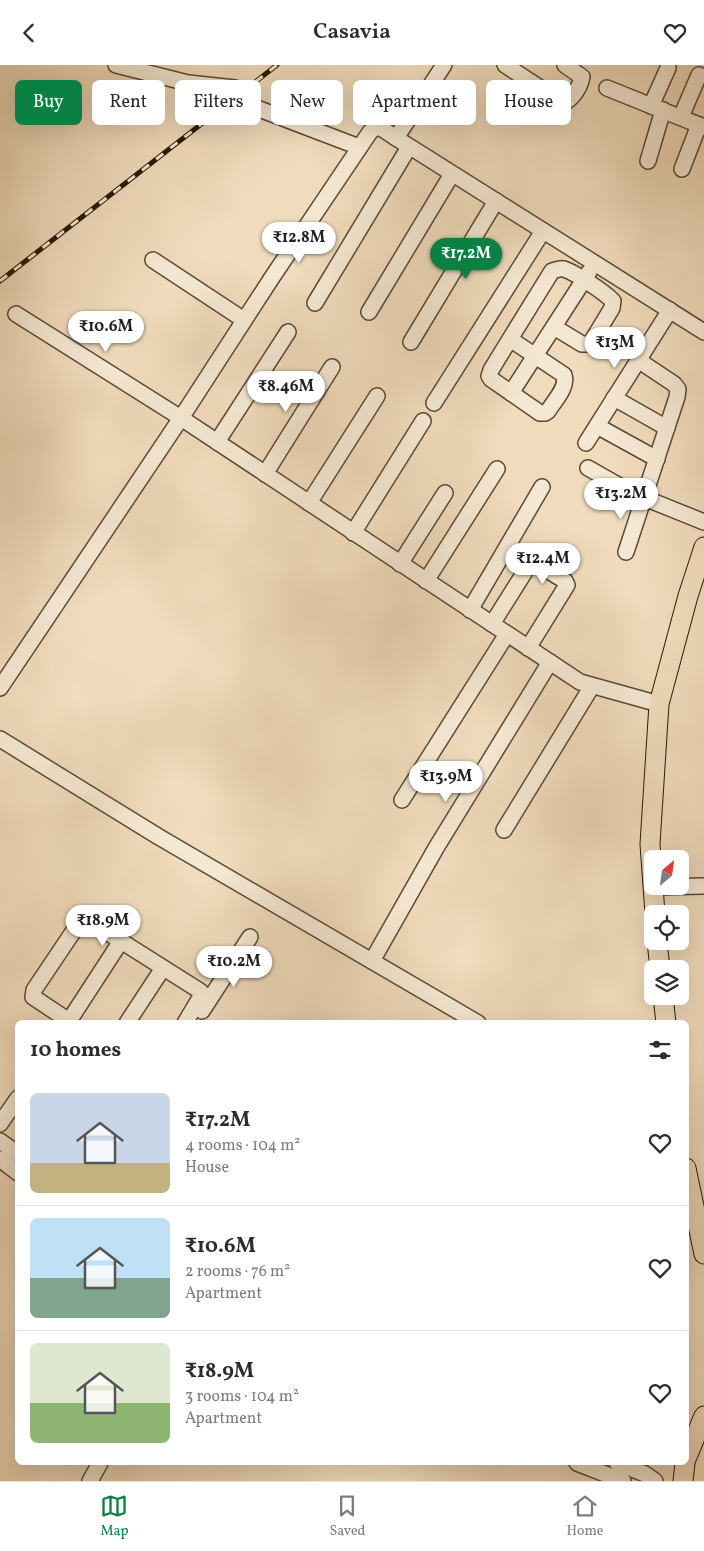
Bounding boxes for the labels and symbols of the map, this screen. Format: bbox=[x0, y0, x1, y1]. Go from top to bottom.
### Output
pin: ₹12.8M bbox=[258, 221, 340, 264]
pin: ₹17.2M bbox=[425, 237, 507, 280]
pin: ₹10.6M bbox=[65, 311, 147, 353]
pin: ₹13M bbox=[585, 327, 645, 369]
pin: ₹8.46M bbox=[245, 371, 327, 413]
pin: ₹13.2M bbox=[580, 477, 662, 520]
pin: ₹12.4M bbox=[502, 543, 584, 585]
pin: ₹13.9M bbox=[405, 761, 487, 803]
north arrow bbox=[644, 850, 689, 895]
pin: ₹18.9M bbox=[62, 905, 144, 947]
pin: ₹10.2M bbox=[193, 945, 275, 988]

